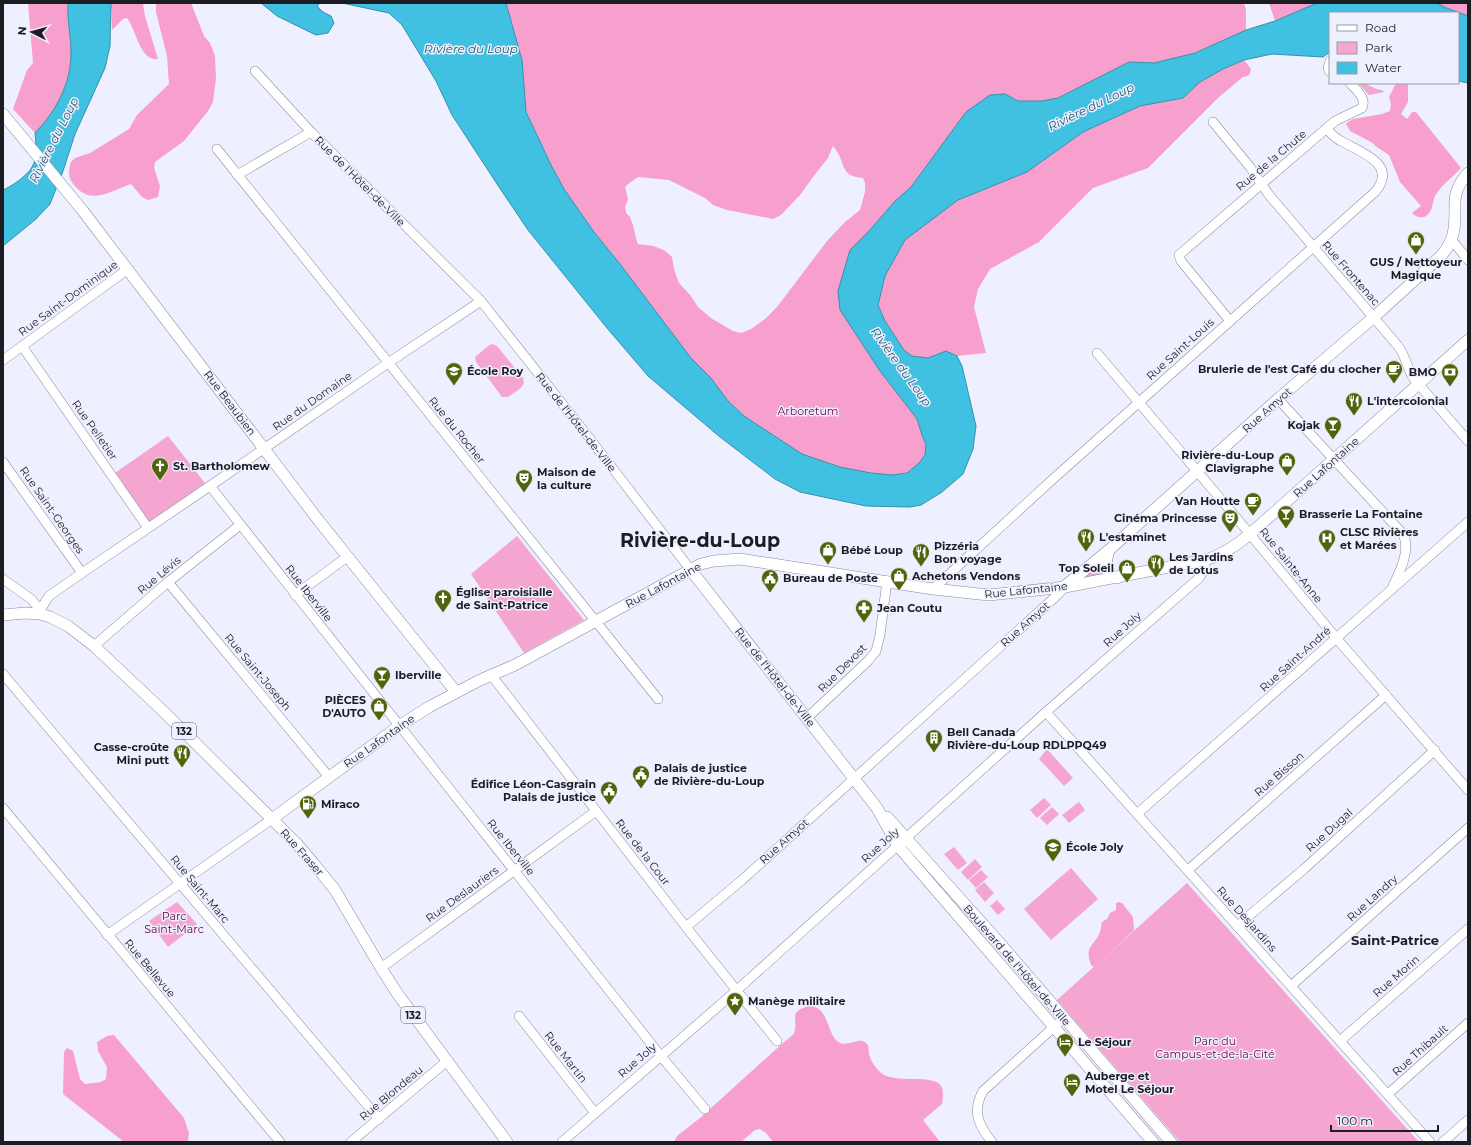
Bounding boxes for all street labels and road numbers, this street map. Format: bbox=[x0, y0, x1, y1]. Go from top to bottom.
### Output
street label: Rue de la Chute bbox=[1233, 126, 1309, 194]
street label: Rue de l'Hôtel-de-Ville bbox=[312, 133, 408, 229]
street label: Rue Frontenac bbox=[1319, 238, 1383, 308]
street label: Rue Saint-Dominique bbox=[16, 257, 121, 339]
street label: Rue Saint-Louis bbox=[1143, 315, 1217, 383]
street label: Rue Beaubien bbox=[201, 368, 259, 438]
street label: Rue du Domaine bbox=[270, 368, 355, 434]
street label: Rue de l'Hôtel-de-Ville bbox=[533, 370, 619, 475]
street label: Rue Amyot bbox=[1240, 384, 1295, 436]
street label: Rue du Rocher bbox=[426, 394, 488, 466]
street label: Rue Pelletier bbox=[69, 397, 121, 463]
street label: Rue Lafontaine bbox=[1290, 434, 1362, 500]
street label: Rue Saint-Georges bbox=[17, 464, 88, 557]
street label: Rue Sainte-Anne bbox=[1256, 524, 1326, 606]
street label: Rue Lévis bbox=[135, 552, 184, 597]
street label: Rue Lafontaine bbox=[623, 559, 703, 611]
street label: Rue Iberville bbox=[282, 562, 336, 625]
street label: Rue Lafontaine bbox=[984, 579, 1069, 601]
street label: Rue Amyot bbox=[998, 598, 1053, 650]
street label: Rue Joly bbox=[1100, 608, 1144, 650]
street label: Rue Saint-André bbox=[1257, 623, 1334, 695]
street label: Rue de l'Hôtel-de-Ville bbox=[732, 625, 818, 730]
street label: Rue Saint-Joseph bbox=[222, 631, 294, 713]
street label: Rue Devost bbox=[815, 640, 870, 695]
street label: Rue Lafontaine bbox=[341, 711, 418, 771]
road number: 132 bbox=[172, 723, 196, 739]
street label: Rue Bisson bbox=[1251, 749, 1307, 799]
street label: Rue Dugal bbox=[1303, 805, 1355, 855]
street label: Rue Amyot bbox=[757, 815, 812, 867]
street label: Rue Iberville bbox=[484, 816, 538, 878]
street label: Rue de la Cour bbox=[613, 816, 673, 888]
street label: Rue Joly bbox=[858, 824, 902, 866]
street label: Rue Fraser bbox=[277, 826, 327, 878]
street label: Rue Saint-Marc bbox=[167, 852, 233, 926]
street label: Rue Deslauriers bbox=[423, 863, 502, 925]
street label: Rue Landry bbox=[1344, 872, 1400, 924]
street label: Rue Desjardins bbox=[1214, 883, 1280, 955]
street label: Boulevard de l'Hôtel-de-Ville bbox=[960, 901, 1074, 1029]
street label: Rue Bellevue bbox=[121, 936, 179, 1000]
street label: Rue Morin bbox=[1370, 952, 1422, 1000]
road number: 132 bbox=[401, 1007, 425, 1023]
street label: Rue Thibault bbox=[1389, 1021, 1451, 1079]
street label: Rue Martin bbox=[542, 1029, 590, 1085]
street label: Rue Joly bbox=[615, 1040, 659, 1080]
street label: Rue Blondeau bbox=[357, 1062, 425, 1124]

